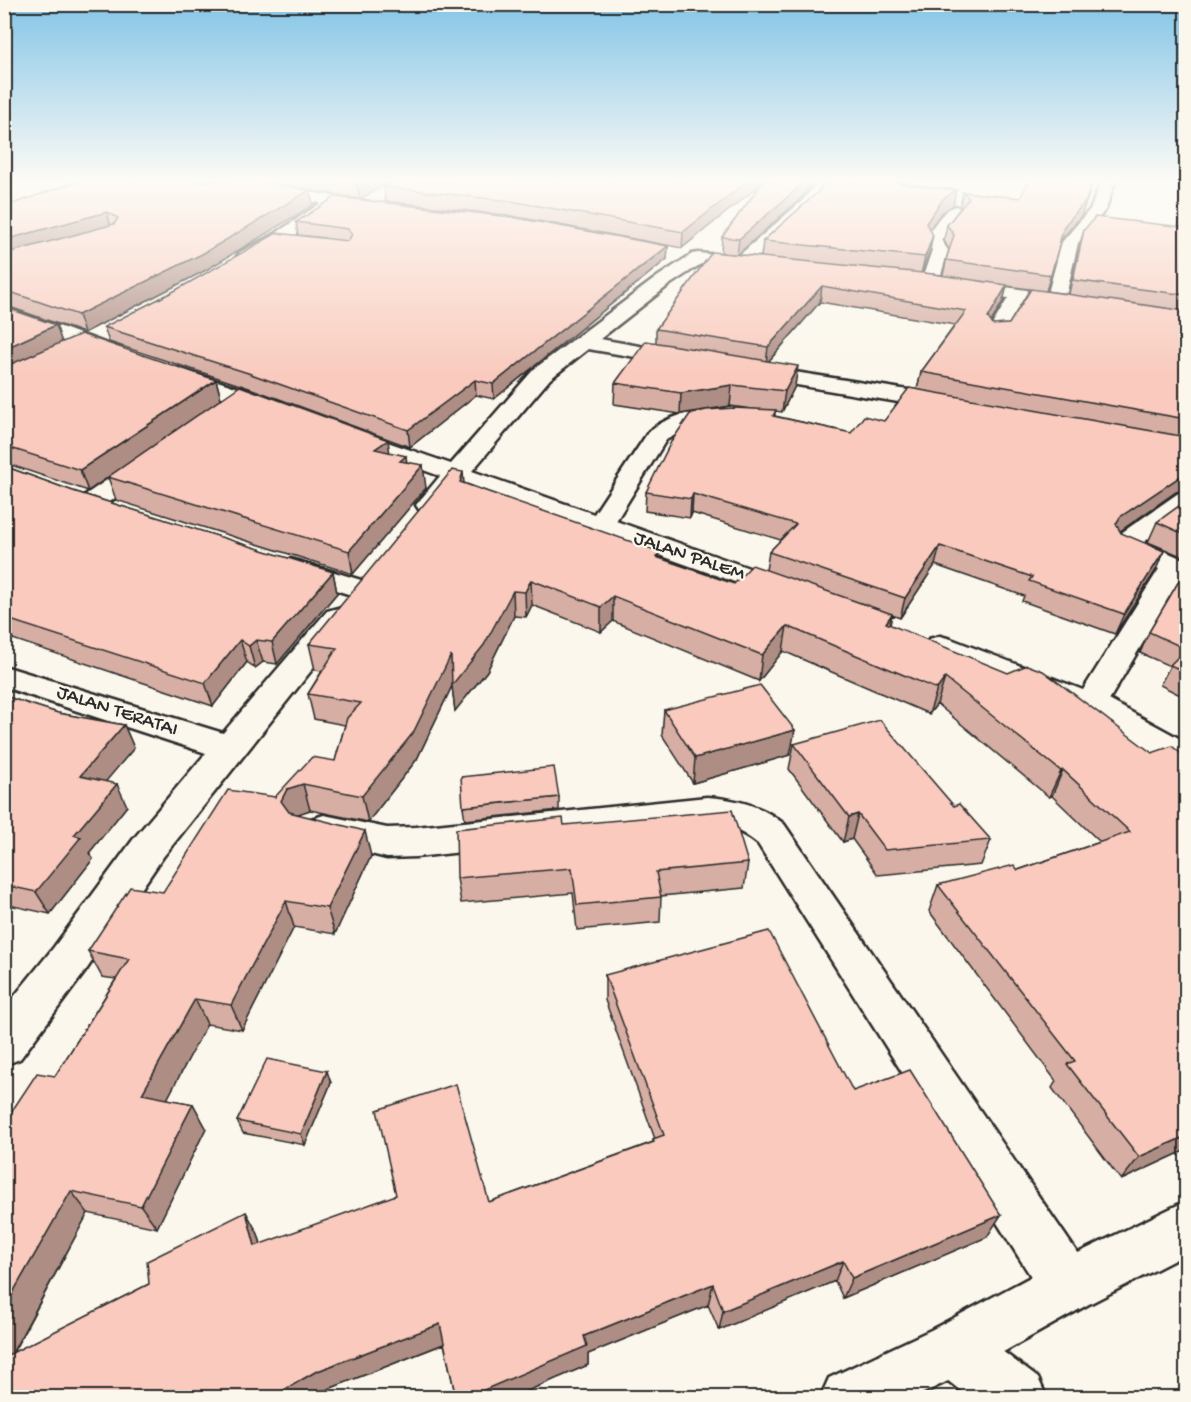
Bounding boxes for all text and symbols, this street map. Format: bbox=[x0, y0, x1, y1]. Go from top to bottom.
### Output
street label: JALAN PALEM bbox=[631, 527, 748, 587]
street label: JALAN TERATAI bbox=[54, 682, 180, 742]

